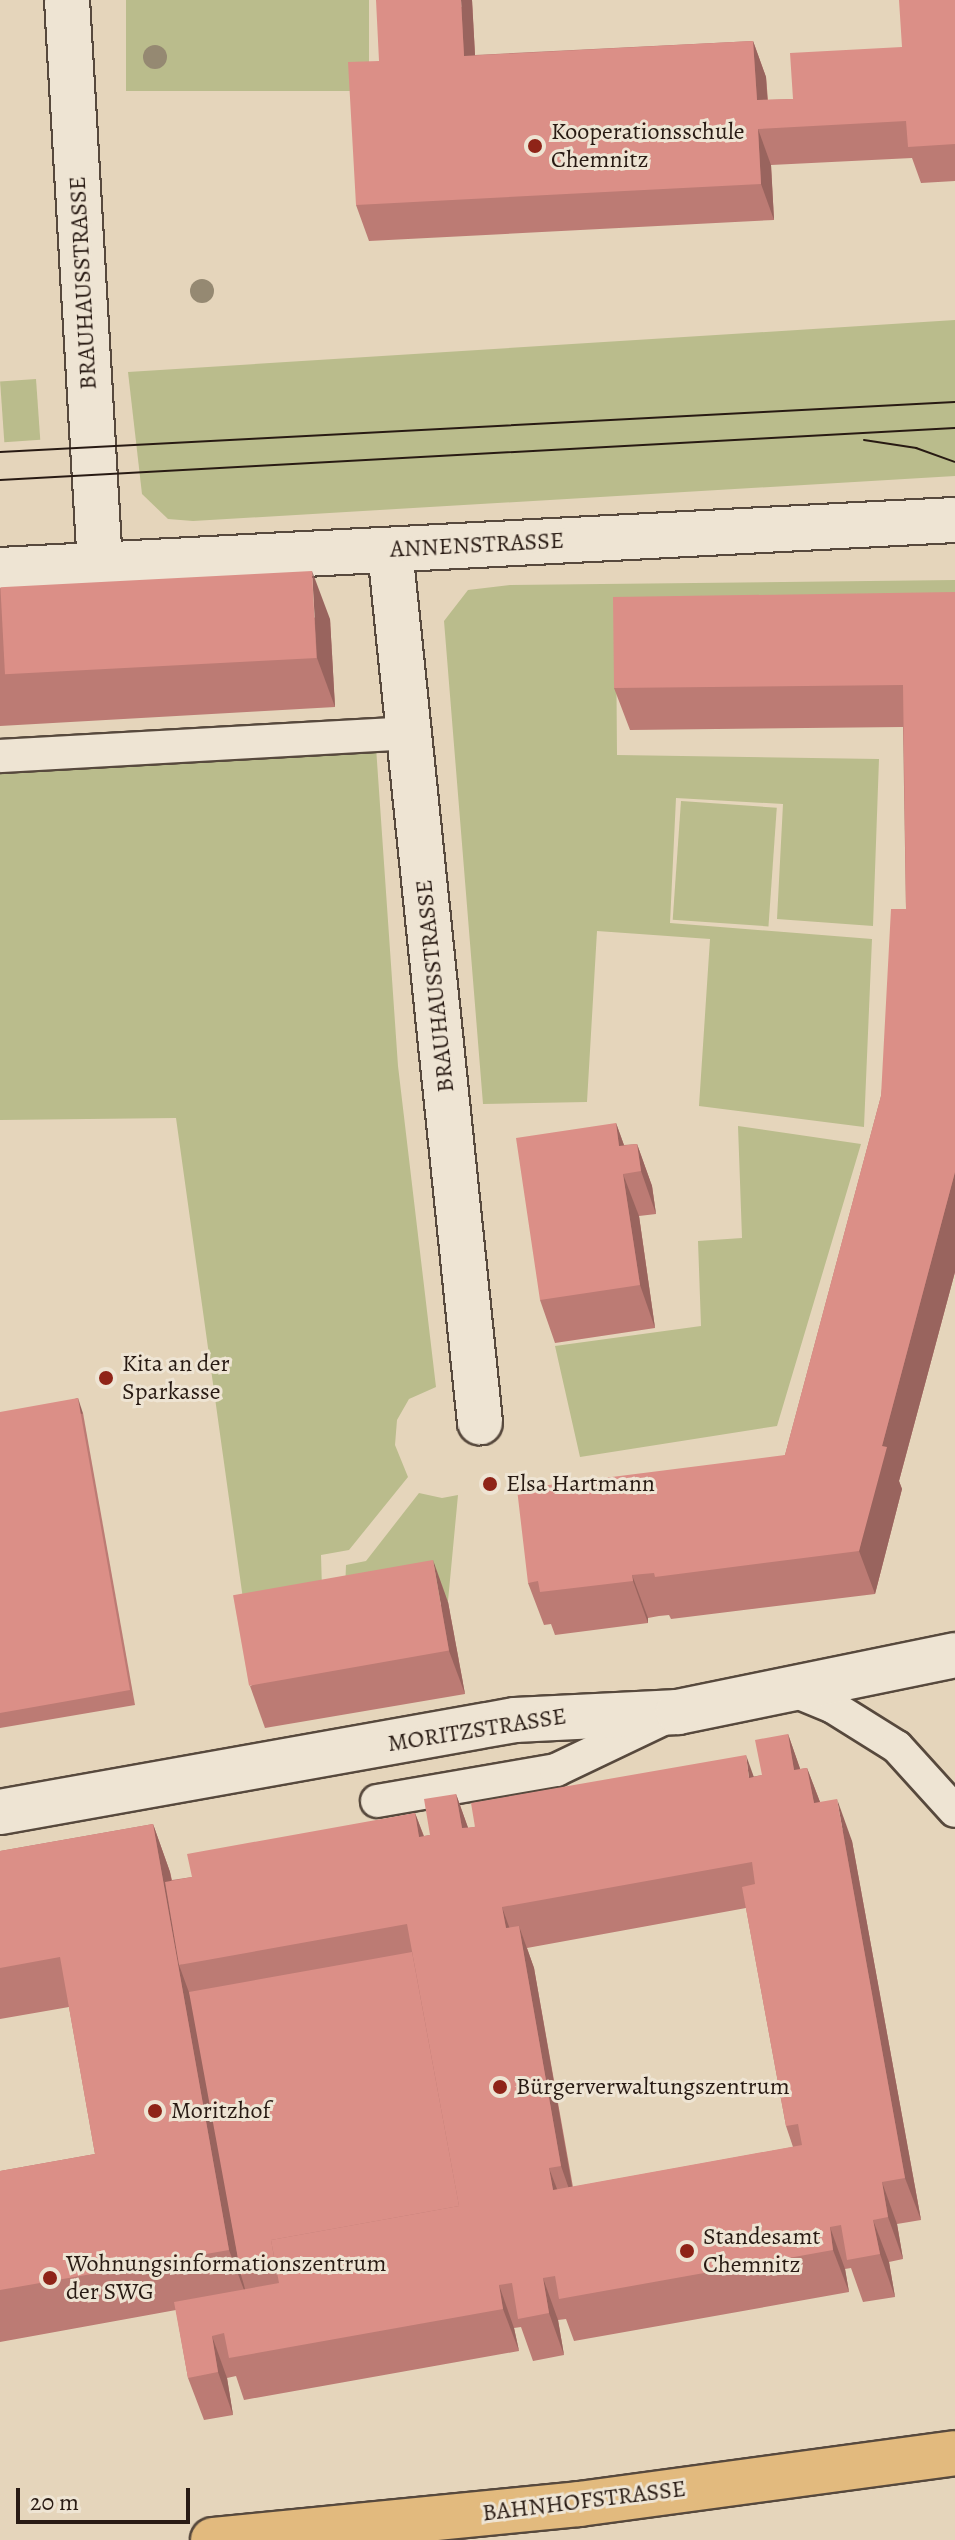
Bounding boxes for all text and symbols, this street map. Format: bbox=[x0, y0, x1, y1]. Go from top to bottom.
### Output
place label: Kooperationsschule Chemnitz bbox=[551, 118, 744, 174]
marker: Kooperationsschule Chemnitz bbox=[526, 137, 544, 155]
street label: BRAUHAUSSTRASSE bbox=[63, 175, 103, 391]
street label: ANNENSTRASSE bbox=[389, 526, 565, 564]
street label: BRAUHAUSSTRASSE bbox=[409, 878, 461, 1094]
place label: Kita an der Sparkasse bbox=[122, 1350, 230, 1406]
marker: Kita an der Sparkasse bbox=[97, 1369, 115, 1387]
place label: Elsa Hartmann bbox=[506, 1470, 655, 1498]
marker: Elsa Hartmann bbox=[481, 1475, 499, 1493]
street label: MORITZSTRASSE bbox=[386, 1702, 568, 1758]
place label: Bürgerverwaltungszentrum bbox=[516, 2073, 790, 2101]
marker: Bürgerverwaltungszentrum bbox=[491, 2078, 509, 2096]
place label: Moritzhof bbox=[171, 2097, 270, 2125]
marker: Moritzhof bbox=[146, 2102, 164, 2120]
place label: Standesamt Chemnitz bbox=[703, 2223, 820, 2279]
marker: Standesamt Chemnitz bbox=[678, 2242, 696, 2260]
place label: Wohnungsinformationszentrum der SWG bbox=[66, 2250, 386, 2306]
marker: Wohnungsinformationszentrum der SWG bbox=[41, 2269, 59, 2287]
scale bar bbox=[20, 2472, 194, 2522]
street label: BAHNHOFSTRASSE bbox=[481, 2474, 687, 2528]
text: 20 m bbox=[30, 2486, 79, 2518]

